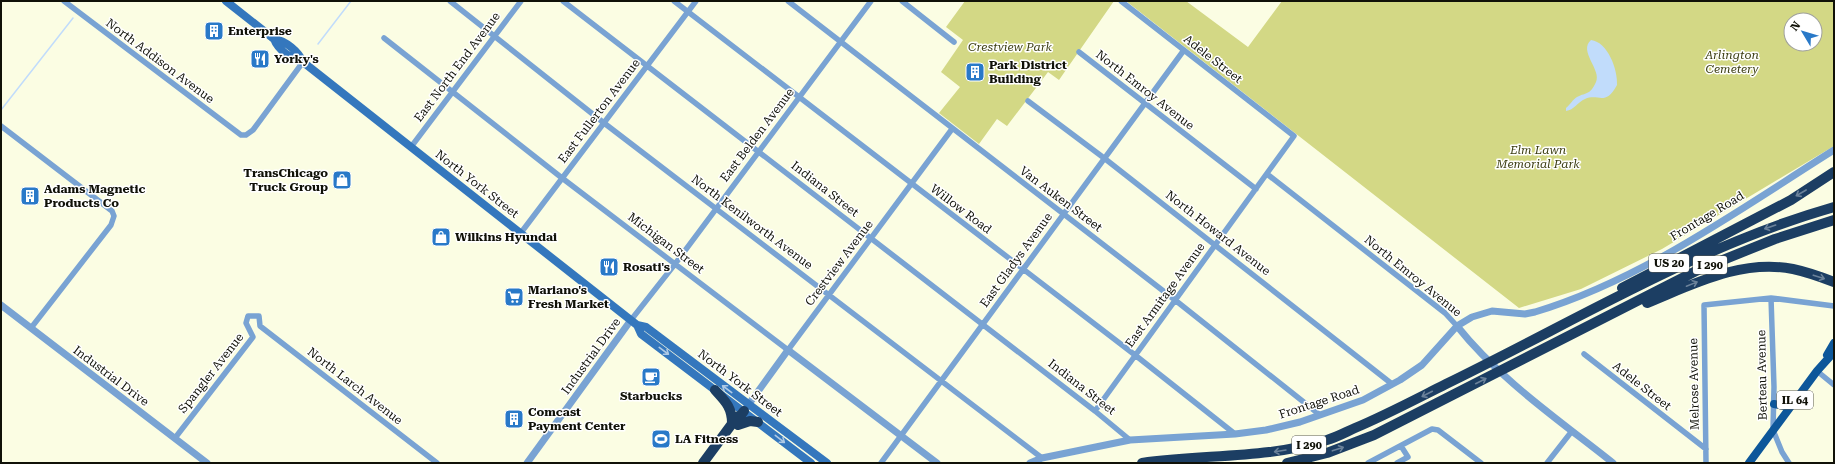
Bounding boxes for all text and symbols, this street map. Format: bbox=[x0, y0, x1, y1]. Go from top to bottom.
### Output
street label: East North End Avenue bbox=[411, 9, 503, 125]
north arrow bbox=[1783, 12, 1823, 52]
street label: North Addison Avenue bbox=[103, 16, 217, 106]
text: N bbox=[1788, 18, 1804, 33]
building icon: Enterprise bbox=[203, 20, 225, 42]
place label: Enterprise bbox=[228, 24, 292, 38]
street label: Adele Street bbox=[1181, 32, 1245, 86]
park label: Crestview Park bbox=[968, 40, 1052, 54]
street label: North Emroy Avenue bbox=[1093, 47, 1197, 133]
restaurant icon: Yorky's bbox=[249, 48, 271, 70]
park label: Arlington Cemetery bbox=[1704, 48, 1759, 76]
place label: Yorky's bbox=[274, 52, 319, 66]
street label: East Fullerton Avenue bbox=[555, 56, 643, 166]
place label: Park District Building bbox=[989, 58, 1067, 86]
building icon: Park District Building bbox=[964, 61, 986, 83]
street label: East Belden Avenue bbox=[717, 85, 797, 185]
park label: Elm Lawn Memorial Park bbox=[1495, 143, 1580, 171]
street label: North York Street bbox=[433, 147, 522, 221]
street label: Indiana Street bbox=[788, 158, 862, 220]
street label: Van Auken Street bbox=[1017, 163, 1105, 235]
place label: TransChicago Truck Group bbox=[243, 166, 328, 194]
shop icon: TransChicago Truck Group bbox=[331, 169, 353, 191]
street label: North Kenilworth Avenue bbox=[689, 172, 816, 272]
street label: Willow Road bbox=[928, 181, 995, 237]
place label: Adams Magnetic Products Co bbox=[44, 182, 145, 210]
building icon: Adams Magnetic Products Co bbox=[19, 185, 41, 207]
street label: North Howard Avenue bbox=[1163, 188, 1273, 278]
street label: Frontage Road bbox=[1668, 188, 1747, 244]
one-way arrow bbox=[1796, 190, 1808, 198]
street label: Michigan Street bbox=[625, 210, 707, 277]
street label: East Gladys Avenue bbox=[977, 210, 1055, 310]
street label: Crestview Avenue bbox=[802, 217, 876, 309]
one-way arrow bbox=[1764, 224, 1776, 232]
shop icon: Wilkins Hyundai bbox=[430, 226, 452, 248]
place label: Wilkins Hyundai bbox=[455, 230, 557, 244]
street label: North Emroy Avenue bbox=[1362, 233, 1465, 320]
street label: East Armitage Avenue bbox=[1122, 240, 1208, 350]
road number: US 20 bbox=[1649, 254, 1689, 272]
restaurant icon: Rosati's bbox=[598, 256, 620, 278]
road number: I 290 bbox=[1693, 256, 1727, 274]
place label: Rosati's bbox=[623, 260, 670, 274]
one-way arrow bbox=[1812, 273, 1824, 281]
one-way arrow bbox=[1686, 279, 1698, 287]
place label: Mariano's Fresh Market bbox=[528, 283, 609, 311]
supermarket icon: Mariano's Fresh Market bbox=[503, 286, 525, 308]
street label: Industrial Drive bbox=[559, 315, 624, 397]
street label: Berteau Avenue bbox=[1754, 329, 1770, 420]
street label: Spangler Avenue bbox=[175, 330, 247, 416]
street label: Melrose Avenue bbox=[1686, 338, 1702, 430]
street label: Industrial Drive bbox=[70, 343, 152, 409]
street label: North Larch Avenue bbox=[305, 345, 406, 428]
one-way arrow bbox=[659, 347, 670, 356]
street label: North York Street bbox=[695, 347, 785, 420]
street label: Indiana Street bbox=[1045, 356, 1119, 418]
street label: Adele Street bbox=[1610, 359, 1674, 413]
cafe icon: Starbucks bbox=[640, 366, 662, 388]
one-way arrow bbox=[1475, 377, 1487, 385]
street label: Frontage Road bbox=[1277, 382, 1361, 422]
one-way arrow bbox=[721, 384, 732, 393]
place label: Starbucks bbox=[620, 389, 682, 403]
one-way arrow bbox=[1421, 391, 1433, 398]
road number: IL 64 bbox=[1777, 391, 1813, 409]
place label: Comcast Payment Center bbox=[528, 405, 626, 433]
building icon: Comcast Payment Center bbox=[503, 408, 525, 430]
sports icon: LA Fitness bbox=[650, 428, 672, 450]
place label: LA Fitness bbox=[675, 432, 738, 446]
one-way arrow bbox=[774, 434, 785, 443]
road number: I 290 bbox=[1292, 436, 1326, 454]
one-way arrow bbox=[1332, 445, 1344, 453]
one-way arrow bbox=[1274, 447, 1287, 455]

